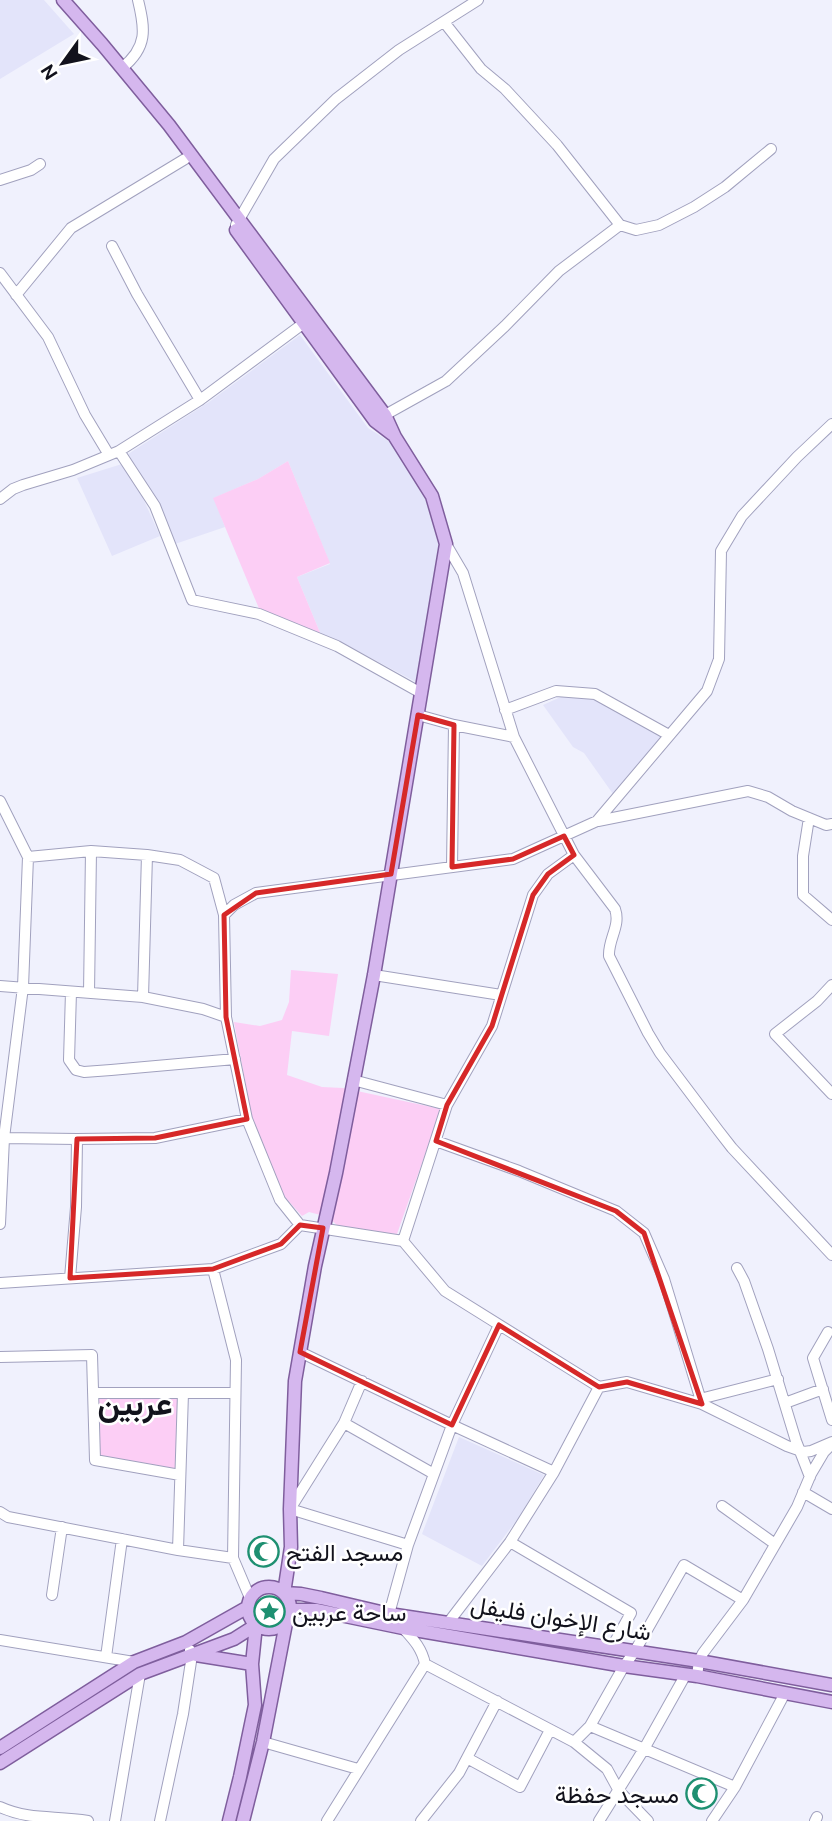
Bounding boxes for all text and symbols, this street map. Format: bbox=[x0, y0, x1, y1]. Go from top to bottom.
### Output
north arrow bbox=[28, 28, 98, 98]
text: N bbox=[36, 60, 62, 84]
district label: عربين bbox=[98, 1385, 172, 1424]
mosque icon: مسجد الفتح bbox=[246, 1535, 280, 1569]
place label: مسجد الفتح bbox=[286, 1539, 403, 1570]
street label: شارع الإخوان فليفل bbox=[468, 1590, 653, 1649]
place icon: ساحة عربين bbox=[252, 1595, 286, 1629]
place label: ساحة عربين bbox=[292, 1599, 406, 1628]
mosque icon: مسجد حفظة bbox=[685, 1777, 719, 1811]
place label: مسجد حفظة bbox=[555, 1781, 679, 1809]

